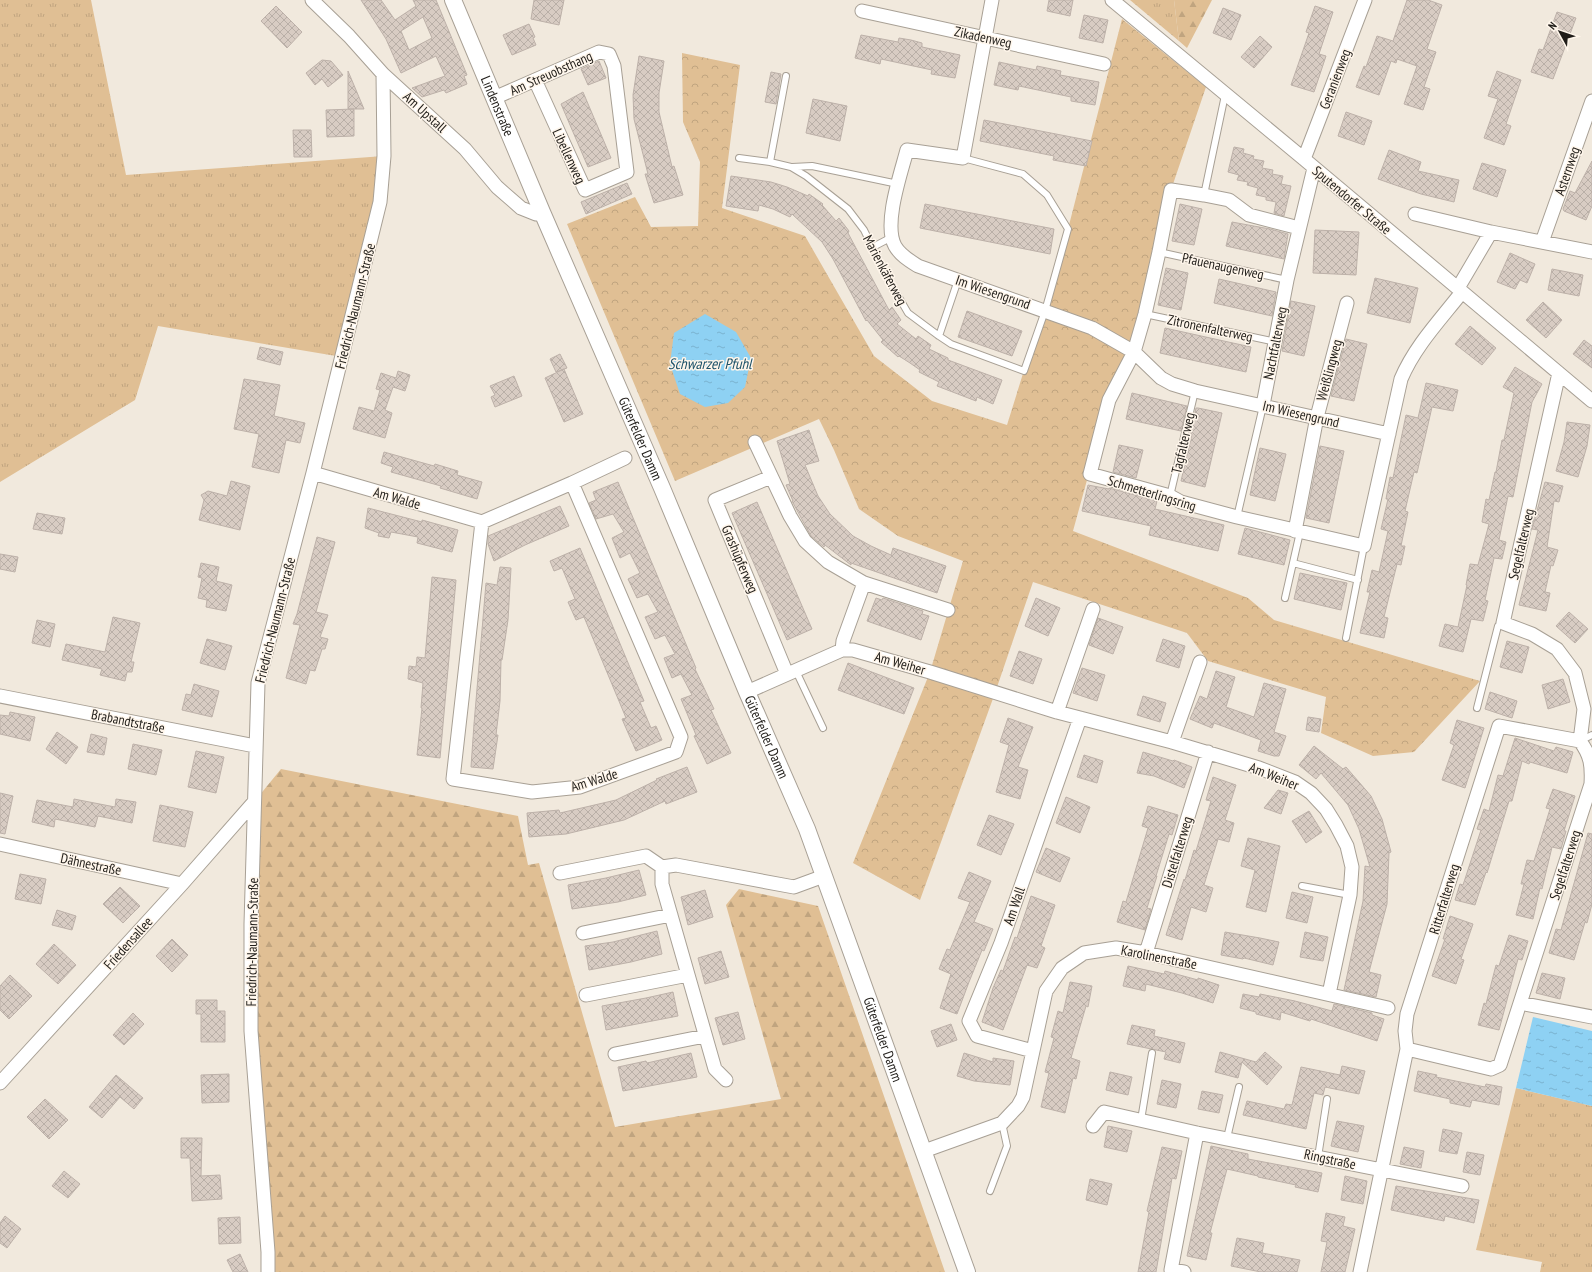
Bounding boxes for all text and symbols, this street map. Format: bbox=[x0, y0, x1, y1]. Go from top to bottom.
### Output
north arrow bbox=[1540, 12, 1580, 52]
text: N bbox=[1545, 19, 1560, 32]
street label: Zikadenweg bbox=[953, 22, 1013, 52]
street label: Geranienweg bbox=[1315, 46, 1355, 112]
street label: Am Streuobsthang bbox=[507, 47, 595, 99]
street label: Lindenstraße bbox=[477, 73, 518, 139]
street label: Am Upstall bbox=[399, 88, 451, 137]
street label: Libellenweg bbox=[548, 125, 590, 187]
street label: Asternweg bbox=[1550, 144, 1584, 198]
street label: Sputendorfer Straße bbox=[1309, 162, 1395, 238]
street label: Marienkäferweg bbox=[859, 232, 911, 308]
street label: Friedrich-Naumann-Straße bbox=[331, 241, 379, 371]
street label: Pfauenaugenweg bbox=[1181, 249, 1265, 283]
street label: Im Wiesengrund bbox=[953, 271, 1033, 313]
street label: Nachtfalterweg bbox=[1259, 305, 1291, 381]
street label: Zitronenfalterweg bbox=[1166, 310, 1254, 346]
street label: Weißlingweg bbox=[1312, 337, 1346, 403]
water label: Schwarzer Pfuhl bbox=[668, 354, 753, 373]
street label: Güterfelder Damm bbox=[615, 394, 666, 483]
street label: Im Wiesengrund bbox=[1261, 396, 1341, 432]
street label: Tagfalterweg bbox=[1167, 411, 1199, 475]
street label: Schmetterlingsring bbox=[1106, 471, 1198, 515]
street label: Am Walde bbox=[371, 483, 423, 513]
street label: Segelfalterweg bbox=[1504, 507, 1538, 581]
street label: Grashüpferweg bbox=[718, 522, 762, 596]
street label: Friedrich-Naumann-Straße bbox=[251, 555, 299, 685]
street label: Am Weiher bbox=[873, 647, 928, 679]
street label: Güterfelder Damm bbox=[741, 693, 793, 781]
street label: Brabandtstraße bbox=[90, 705, 166, 737]
street label: Am Weiher bbox=[1247, 758, 1302, 794]
street label: Am Walde bbox=[568, 764, 620, 796]
street label: Distelfalterweg bbox=[1158, 814, 1196, 890]
street label: Segelfalterweg bbox=[1545, 828, 1585, 902]
street label: Dähnestraße bbox=[59, 849, 123, 879]
street label: Ritterfalterweg bbox=[1425, 862, 1463, 936]
street label: Friedrich-Naumann-Straße bbox=[242, 877, 262, 1007]
street label: Am Wall bbox=[999, 884, 1029, 928]
street label: Friedensallee bbox=[100, 913, 156, 973]
street label: Karolinenstraße bbox=[1119, 941, 1199, 973]
street label: Güterfelder Damm bbox=[859, 994, 906, 1084]
street label: Ringstraße bbox=[1302, 1145, 1358, 1173]

